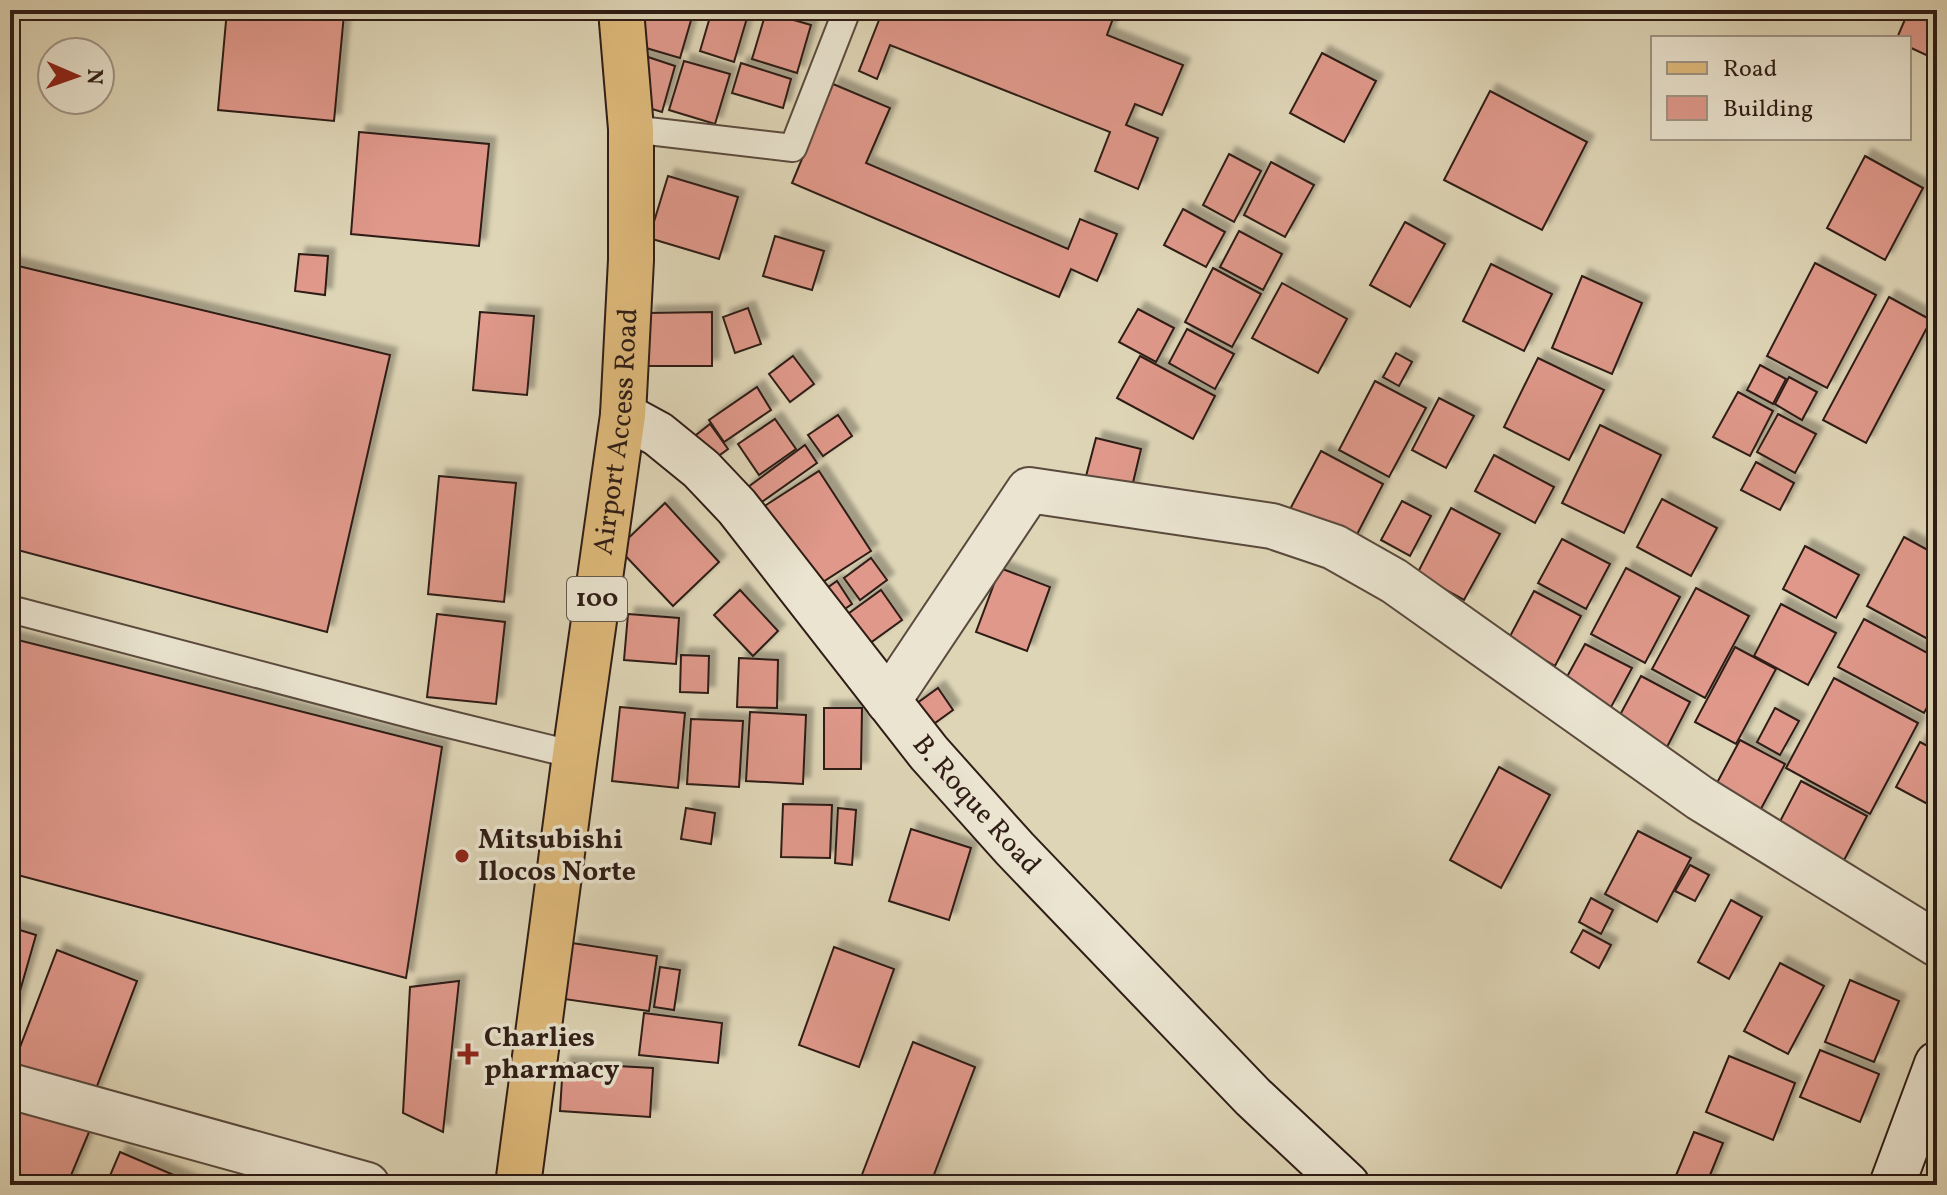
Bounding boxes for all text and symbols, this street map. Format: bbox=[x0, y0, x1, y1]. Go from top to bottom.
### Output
north arrow bbox=[36, 36, 116, 116]
legend bbox=[1651, 36, 1911, 140]
text: Road bbox=[1723, 53, 1777, 87]
text: N bbox=[78, 68, 109, 85]
text: Building bbox=[1723, 93, 1813, 127]
street label: Airport Access Road bbox=[584, 307, 648, 558]
road number: 100 bbox=[567, 577, 627, 621]
street label: B. Roque Road bbox=[903, 727, 1050, 884]
place label: Mitsubishi Ilocos Norte bbox=[478, 821, 636, 892]
marker: Mitsubishi Ilocos Norte bbox=[453, 847, 471, 865]
place label: Charlies pharmacy bbox=[484, 1019, 620, 1090]
marker: Charlies pharmacy bbox=[459, 1045, 477, 1063]

